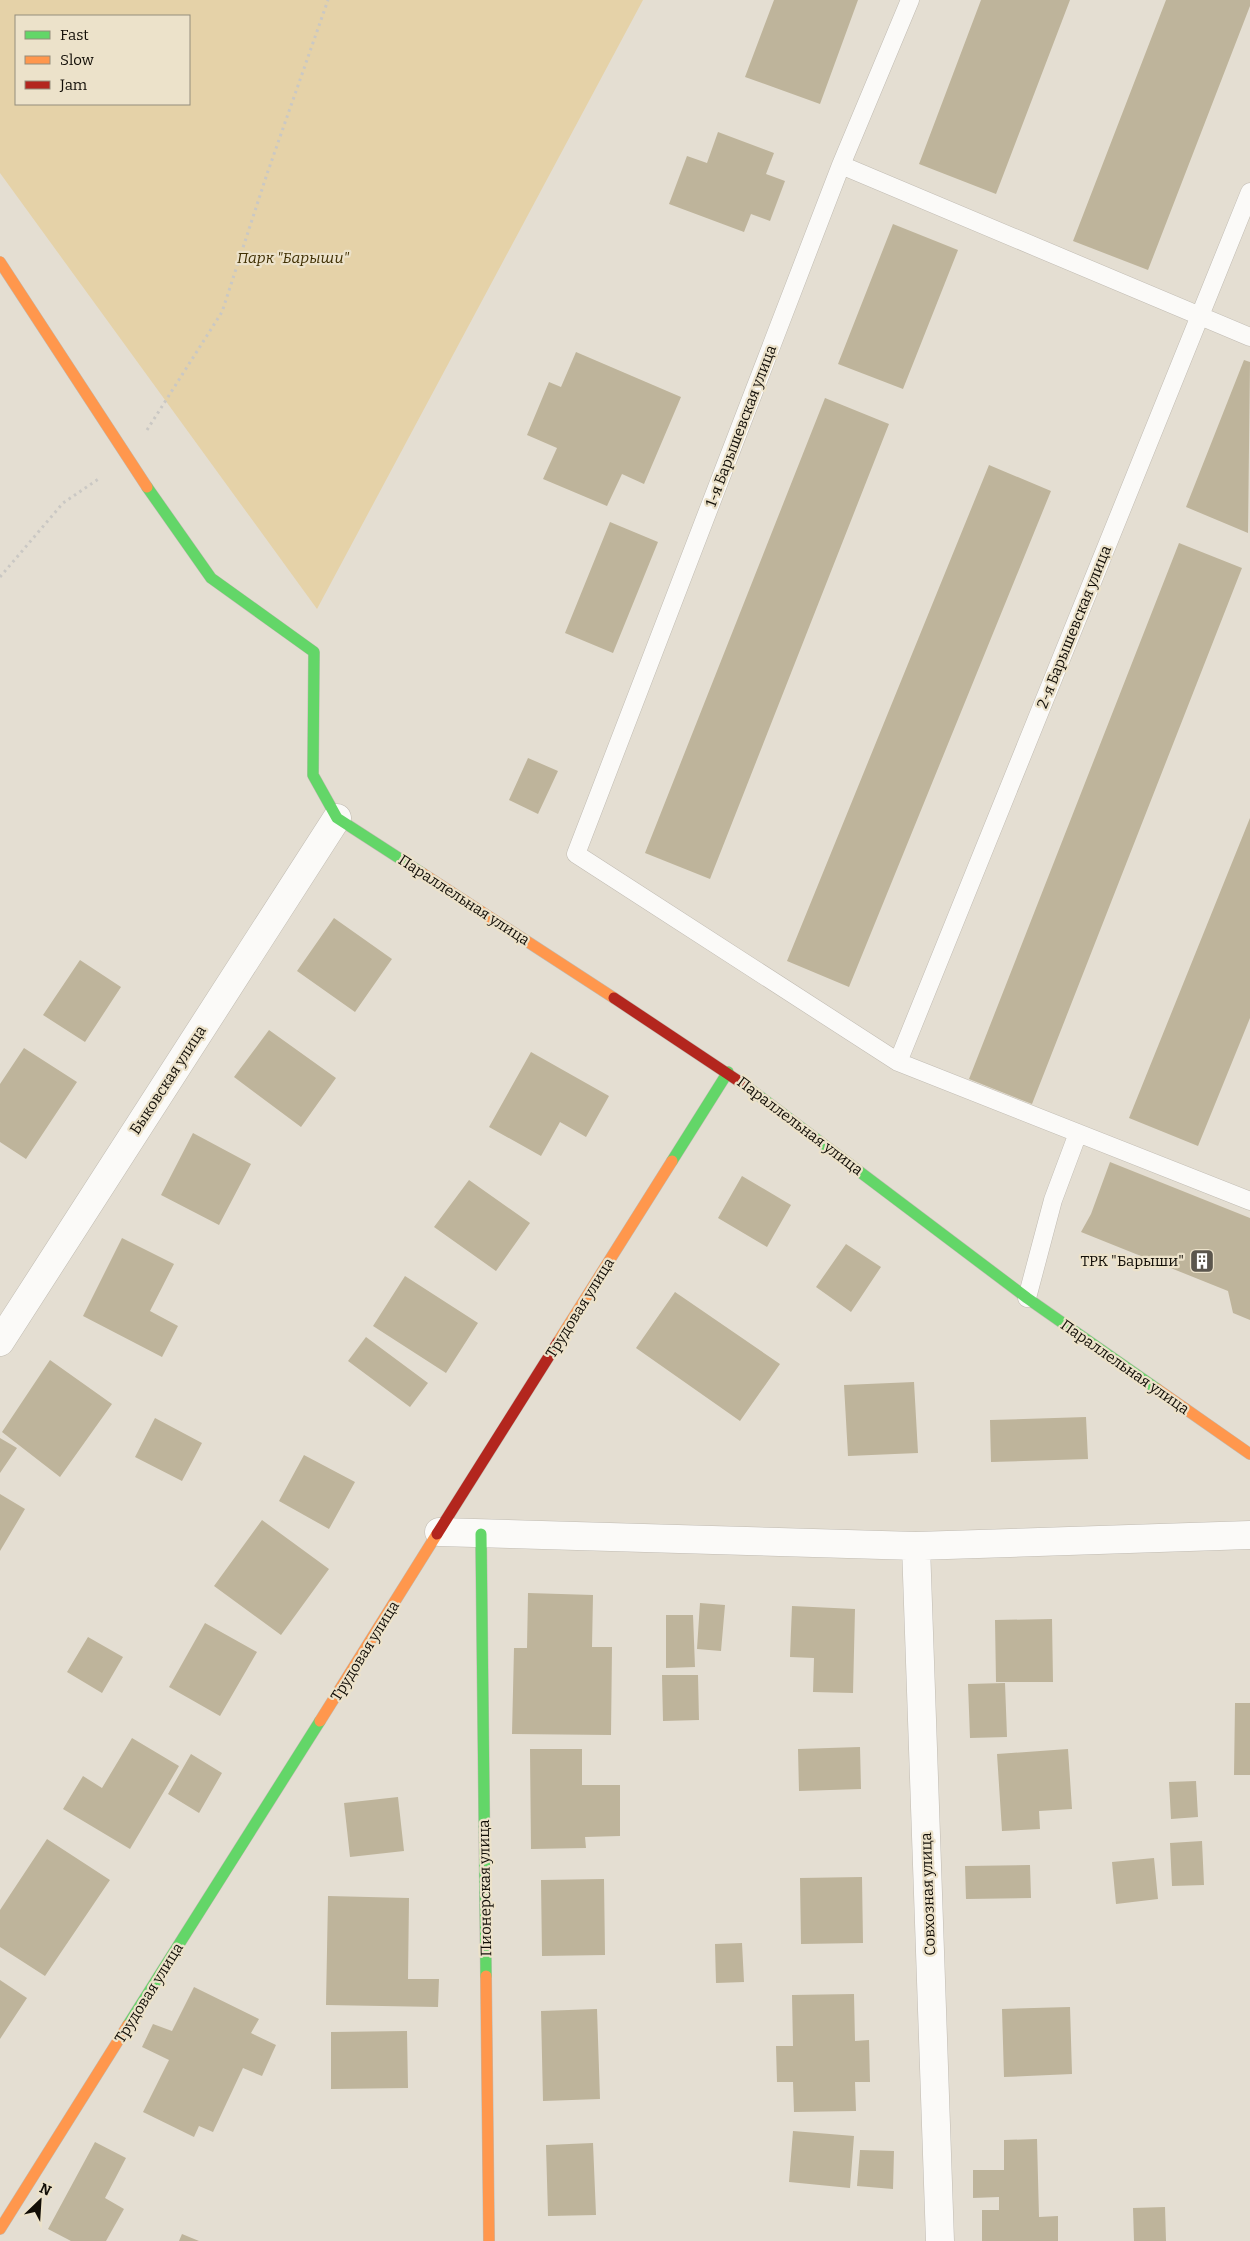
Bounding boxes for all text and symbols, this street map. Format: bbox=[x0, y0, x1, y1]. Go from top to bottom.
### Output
legend bbox=[15, 15, 190, 105]
text: Fast bbox=[60, 26, 89, 44]
text: Slow bbox=[60, 51, 95, 69]
text: Jam bbox=[59, 76, 88, 94]
park label: Парк "Барыши" bbox=[237, 249, 349, 267]
street label: 1-я Барышевская улица bbox=[702, 343, 780, 509]
street label: 2-я Барышевская улица bbox=[1033, 543, 1115, 711]
street label: Параллельная улица bbox=[395, 851, 533, 949]
street label: Быковская улица bbox=[126, 1022, 210, 1138]
street label: Параллельная улица bbox=[734, 1073, 866, 1179]
building icon: ТРК "Барыши" bbox=[1189, 1248, 1215, 1274]
place label: ТРК "Барыши" bbox=[1080, 1252, 1184, 1270]
street label: Трудовая улица bbox=[542, 1255, 618, 1361]
street label: Параллельная улица bbox=[1057, 1316, 1193, 1418]
street label: Трудовая улица bbox=[327, 1598, 403, 1704]
street label: Пионерская улица bbox=[475, 1819, 495, 1957]
street label: Совхозная улица bbox=[917, 1832, 939, 1956]
street label: Трудовая улица bbox=[111, 1940, 187, 2046]
north arrow bbox=[15, 2176, 65, 2226]
text: N bbox=[37, 2180, 54, 2200]

